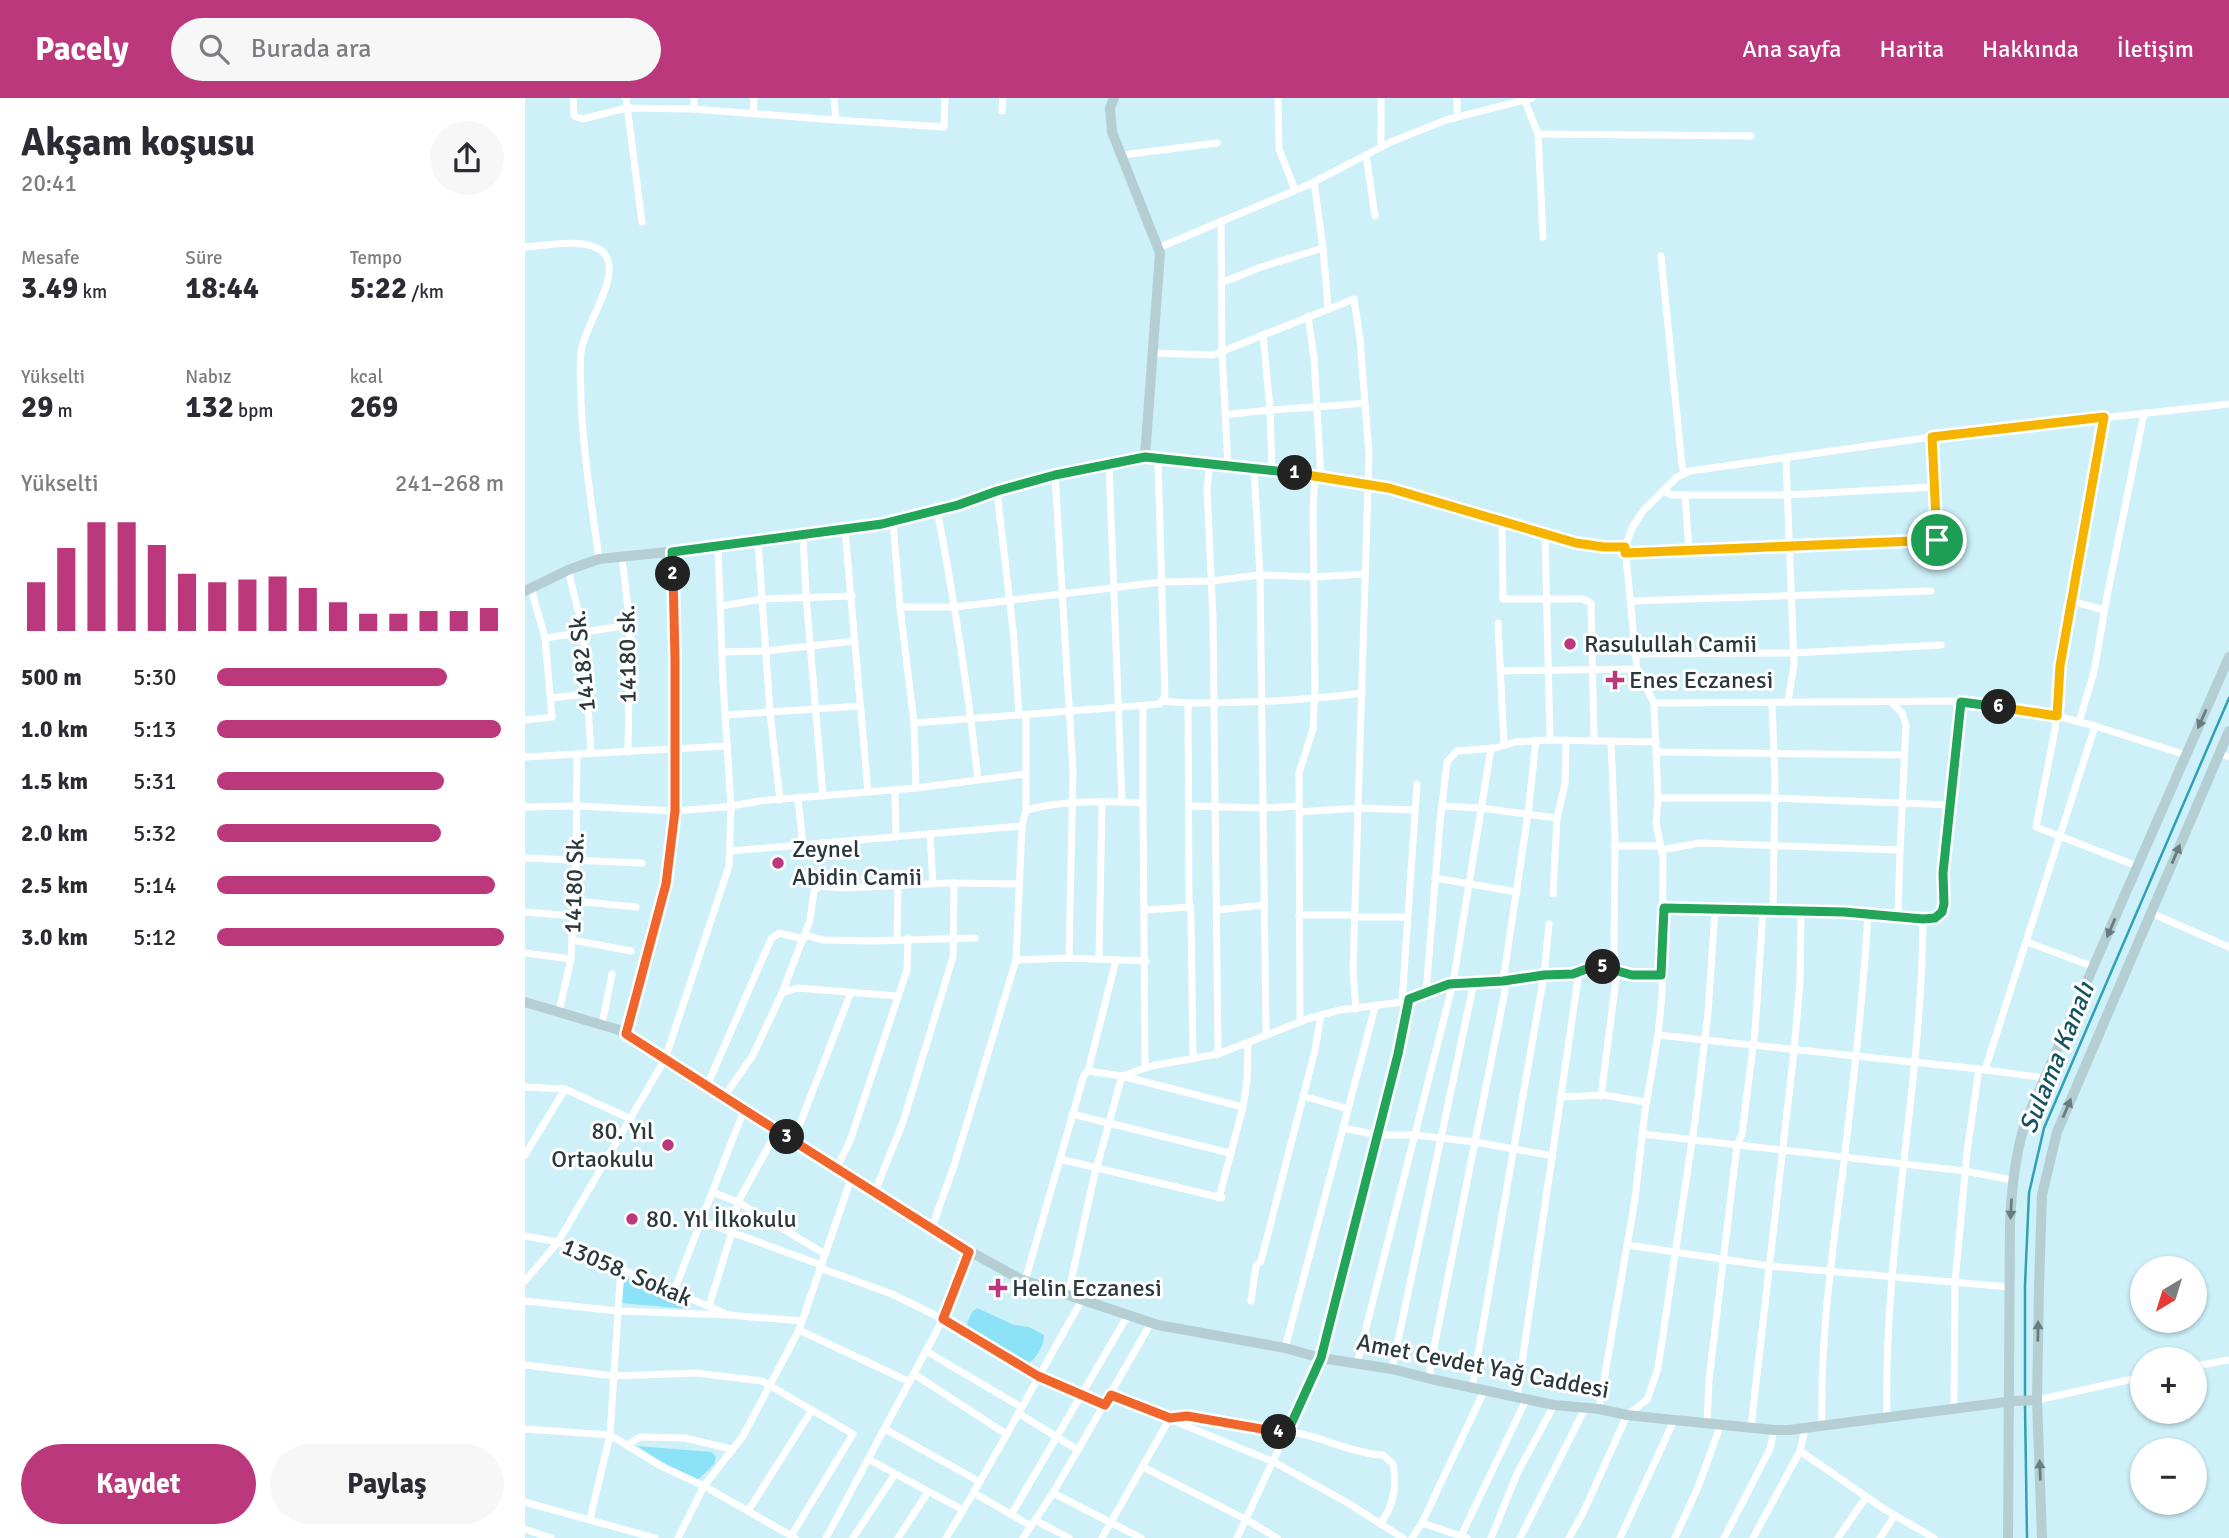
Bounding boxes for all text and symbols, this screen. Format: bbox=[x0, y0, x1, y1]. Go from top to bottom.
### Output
search box bbox=[171, 18, 661, 81]
text: Pacely bbox=[35, 29, 129, 70]
icon: search bbox=[195, 30, 233, 68]
text: Burada ara bbox=[251, 33, 372, 65]
text: Ana sayfa bbox=[1742, 34, 1842, 64]
text: Harita bbox=[1880, 34, 1944, 64]
text: Hakkında bbox=[1982, 34, 2079, 64]
text: İletişim bbox=[2117, 34, 2194, 64]
text: Akşam koşusu bbox=[21, 119, 255, 166]
button: share bbox=[430, 121, 504, 195]
text: 20:41 bbox=[21, 169, 77, 198]
text: Mesafe bbox=[21, 246, 80, 270]
text: Süre bbox=[185, 246, 222, 270]
text: Tempo bbox=[350, 246, 402, 270]
text: 3.49 bbox=[21, 270, 78, 307]
text: 18:44 bbox=[185, 270, 259, 307]
text: 5:22 bbox=[350, 270, 407, 307]
text: km bbox=[78, 280, 107, 304]
text: /km bbox=[407, 280, 444, 304]
text: Yükselti bbox=[21, 365, 85, 389]
text: Nabız bbox=[185, 365, 232, 389]
text: kcal bbox=[350, 365, 383, 389]
text: 29 bbox=[21, 389, 53, 426]
text: 132 bbox=[185, 389, 234, 426]
text: 269 bbox=[350, 389, 398, 426]
text: m bbox=[53, 399, 73, 423]
text: bpm bbox=[234, 399, 273, 423]
pin: 1 bbox=[1277, 456, 1313, 490]
text: 1 bbox=[1289, 460, 1300, 484]
text: Yükselti bbox=[21, 469, 98, 498]
text: 241–268 m bbox=[395, 469, 504, 498]
pin bbox=[1907, 510, 1967, 570]
icon: arrive bbox=[1918, 521, 1956, 559]
pin: 2 bbox=[655, 556, 691, 592]
text: 2 bbox=[667, 561, 678, 585]
street label: 14180 sk. bbox=[611, 604, 643, 704]
street label: 14182 Sk. bbox=[562, 609, 602, 713]
place label: Rasulullah Camii bbox=[1584, 629, 1757, 659]
marker: Rasulullah Camii bbox=[1562, 636, 1578, 652]
text: 500 m bbox=[21, 663, 82, 692]
text: 5:30 bbox=[133, 663, 176, 692]
place label: Enes Eczanesi bbox=[1629, 665, 1773, 695]
marker: Enes Eczanesi bbox=[1607, 672, 1623, 688]
pin: 6 bbox=[1981, 690, 2017, 724]
text: 6 bbox=[1993, 694, 2004, 718]
one-way arrow bbox=[2196, 709, 2208, 729]
text: 1.0 km bbox=[21, 715, 88, 744]
text: 5:13 bbox=[133, 715, 176, 744]
text: 1.5 km bbox=[21, 767, 88, 796]
text: 5:31 bbox=[133, 767, 176, 796]
text: 2.0 km bbox=[21, 819, 88, 848]
text: 5:32 bbox=[133, 819, 176, 848]
street label: 14180 Sk. bbox=[557, 832, 591, 934]
place label: Zeynel Abidin Camii bbox=[792, 834, 922, 892]
one-way arrow bbox=[2171, 843, 2182, 864]
marker: Zeynel Abidin Camii bbox=[770, 855, 786, 871]
text: 2.5 km bbox=[21, 871, 88, 900]
text: 5:14 bbox=[133, 871, 176, 900]
one-way arrow bbox=[2105, 917, 2116, 938]
text: 3.0 km bbox=[21, 923, 88, 952]
text: 5:12 bbox=[133, 923, 176, 952]
pin: 5 bbox=[1585, 950, 1621, 984]
text: 5 bbox=[1597, 954, 1608, 978]
water label: Sulama Kanalı bbox=[2012, 977, 2102, 1138]
one-way arrow bbox=[2062, 1097, 2073, 1118]
place label: 80. Yıl Ortaokulu bbox=[551, 1116, 654, 1174]
pin: 3 bbox=[769, 1119, 805, 1154]
text: 3 bbox=[781, 1124, 792, 1148]
marker: 80. Yıl Ortaokulu bbox=[660, 1137, 676, 1153]
one-way arrow bbox=[2005, 1198, 2016, 1220]
place label: 80. Yıl İlkokulu bbox=[646, 1204, 797, 1234]
marker: 80. Yıl İlkokulu bbox=[624, 1211, 640, 1227]
street label: 13058. Sokak bbox=[557, 1231, 697, 1313]
north arrow bbox=[2130, 1256, 2207, 1334]
map controls bbox=[2130, 1256, 2207, 1515]
place label: Helin Eczanesi bbox=[1012, 1273, 1162, 1303]
marker: Helin Eczanesi bbox=[990, 1280, 1006, 1296]
one-way arrow bbox=[2032, 1320, 2044, 1342]
street label: Amet Cevdet Yağ Caddesi bbox=[1354, 1327, 1612, 1405]
button: + bbox=[2130, 1347, 2207, 1424]
pin: 4 bbox=[1261, 1414, 1297, 1450]
text: 4 bbox=[1273, 1419, 1284, 1443]
button: − bbox=[2130, 1438, 2207, 1515]
button: Kaydet bbox=[21, 1444, 256, 1524]
button: Paylaş bbox=[270, 1444, 504, 1524]
one-way arrow bbox=[2034, 1459, 2045, 1481]

